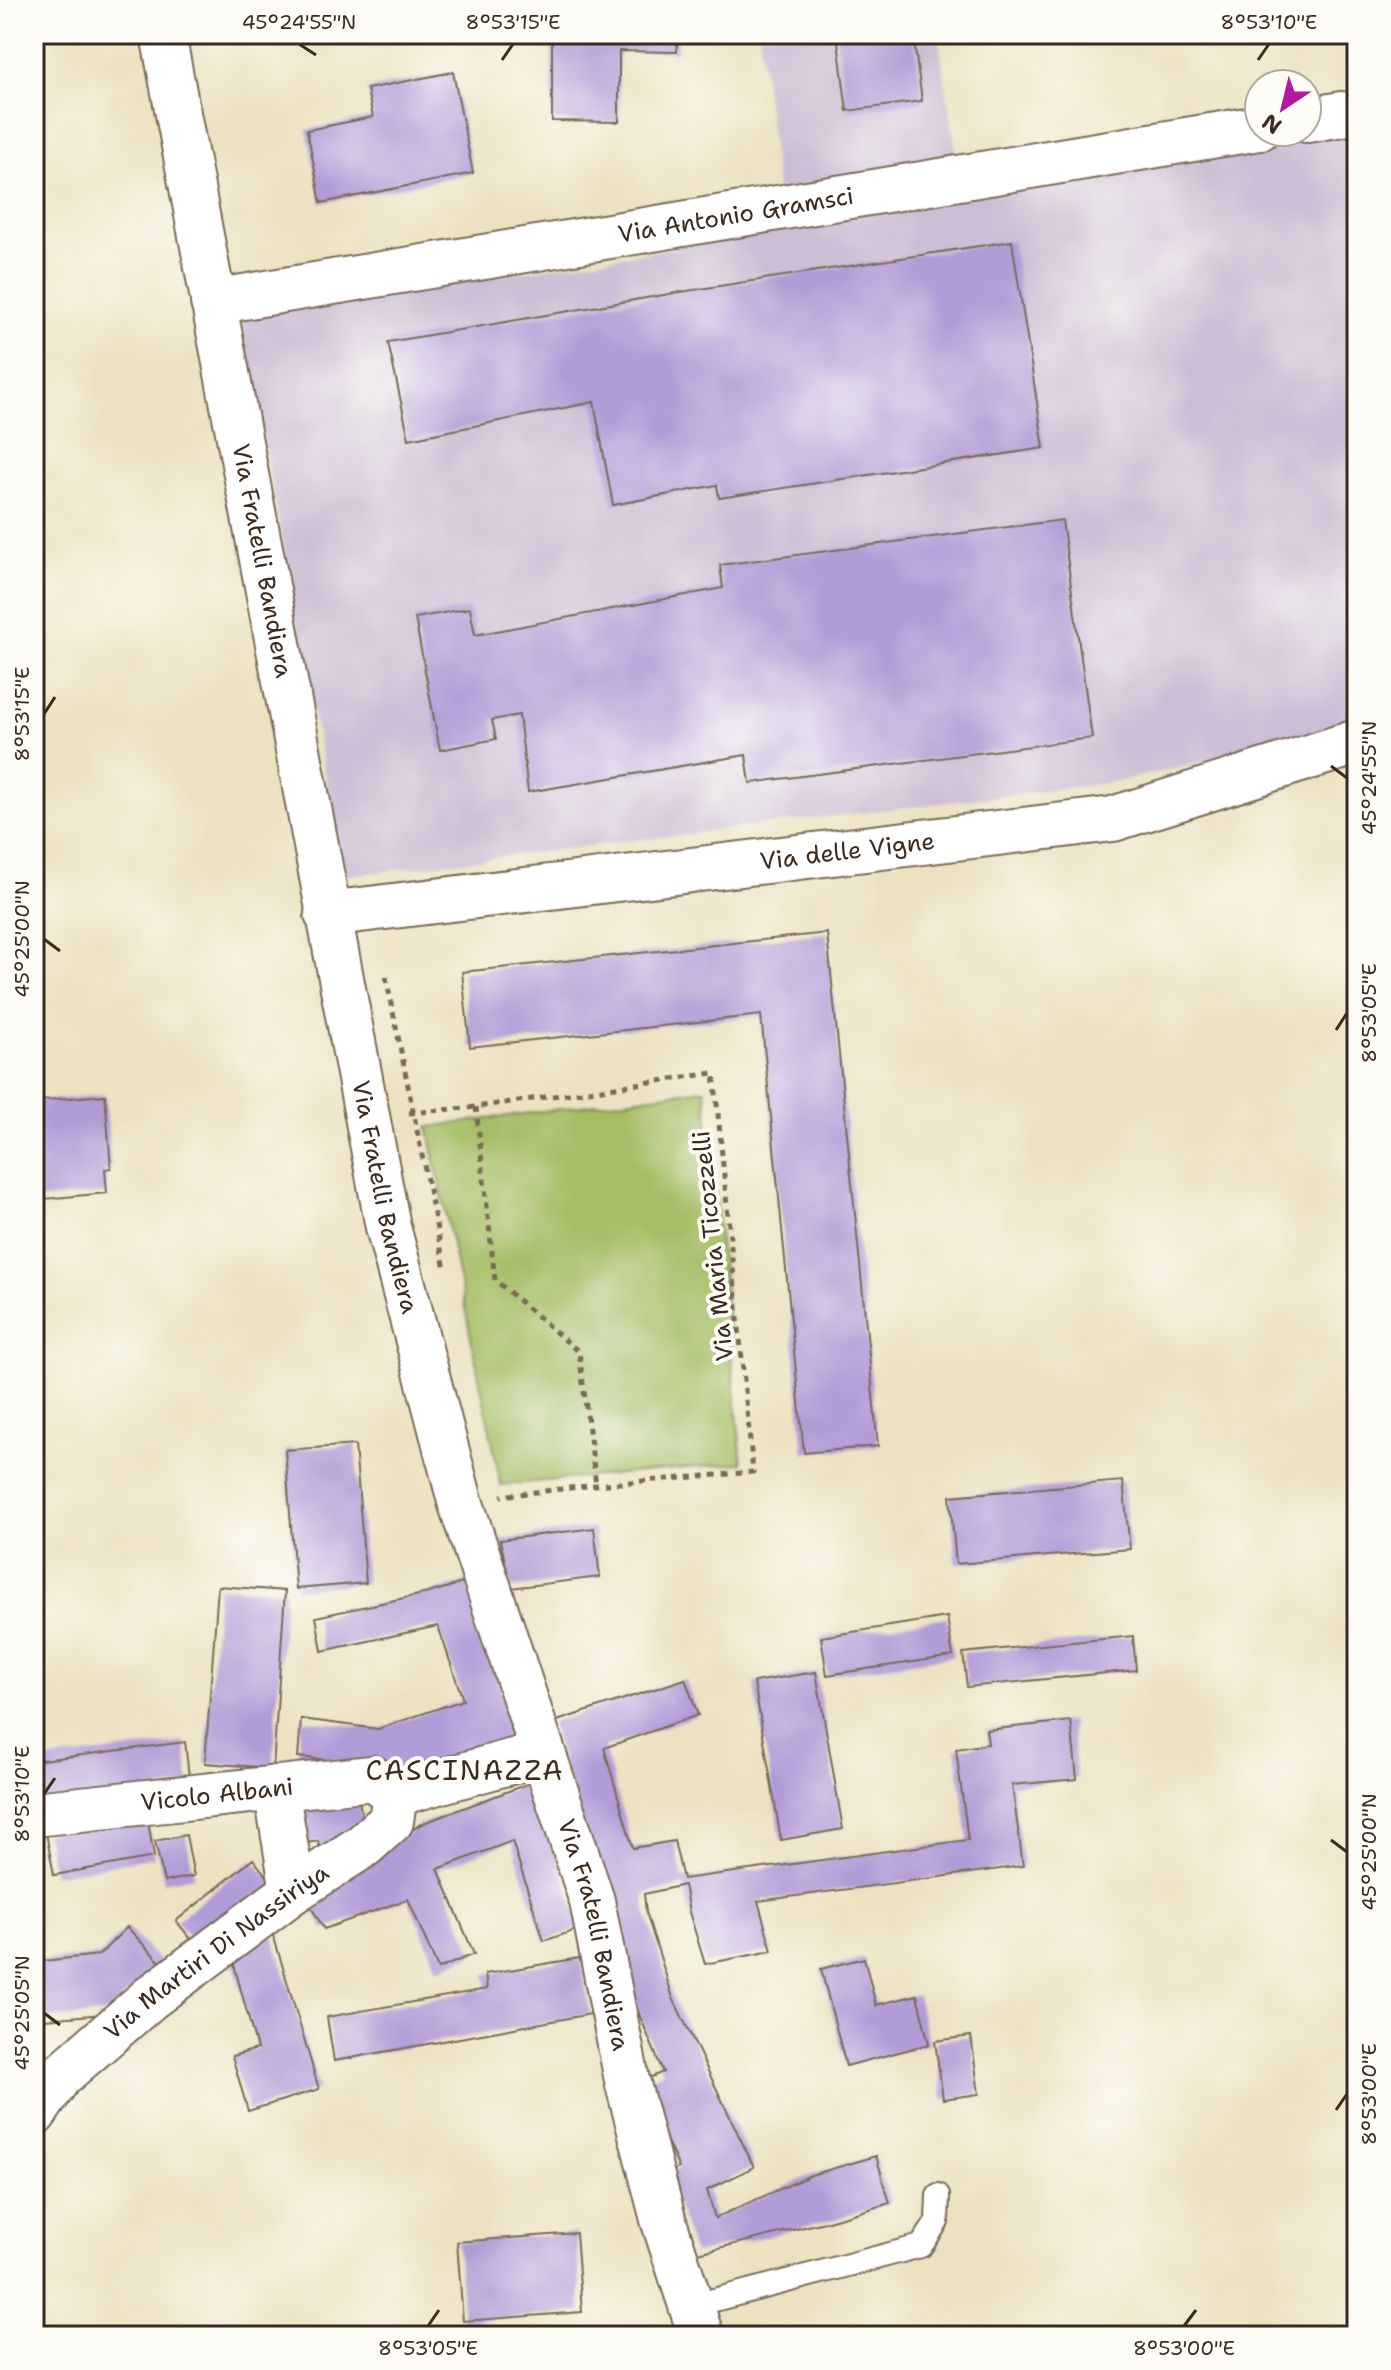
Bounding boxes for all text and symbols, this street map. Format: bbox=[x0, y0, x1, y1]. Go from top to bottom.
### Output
text: 45°24'55"N bbox=[242, 9, 356, 35]
text: 8°53'15"E bbox=[466, 9, 560, 35]
text: 8°53'10"E bbox=[1221, 9, 1317, 35]
north arrow bbox=[1243, 68, 1323, 148]
text: N bbox=[1256, 107, 1287, 141]
street label: Via Antonio Gramsci bbox=[616, 180, 856, 250]
street label: Via Fratelli Bandiera bbox=[225, 441, 300, 681]
text: 8°53'15"E bbox=[9, 667, 35, 761]
text: 45°24'55"N bbox=[1356, 721, 1382, 835]
street label: Via delle Vigne bbox=[758, 825, 936, 878]
text: 45°25'00"N bbox=[9, 880, 35, 998]
text: 8°53'05"E bbox=[1356, 963, 1382, 1063]
street label: Via Fratelli Bandiera bbox=[345, 1078, 426, 1317]
street label: Via Maria Ticozzelli bbox=[685, 1129, 741, 1363]
text: 8°53'10"E bbox=[9, 1746, 35, 1842]
district label: CASCINAZZA bbox=[365, 1751, 565, 1789]
street label: Vicolo Albani bbox=[139, 1770, 295, 1819]
text: 45°25'00"N bbox=[1356, 1793, 1382, 1911]
street label: Via Fratelli Bandiera bbox=[550, 1815, 637, 2054]
street label: Via Martiri Di Nassiriya bbox=[97, 1856, 335, 2047]
text: 45°25'05"N bbox=[9, 1955, 35, 2071]
text: 8°53'00"E bbox=[1356, 2043, 1382, 2145]
text: 8°53'05"E bbox=[378, 2335, 478, 2361]
text: 8°53'00"E bbox=[1133, 2335, 1235, 2361]

